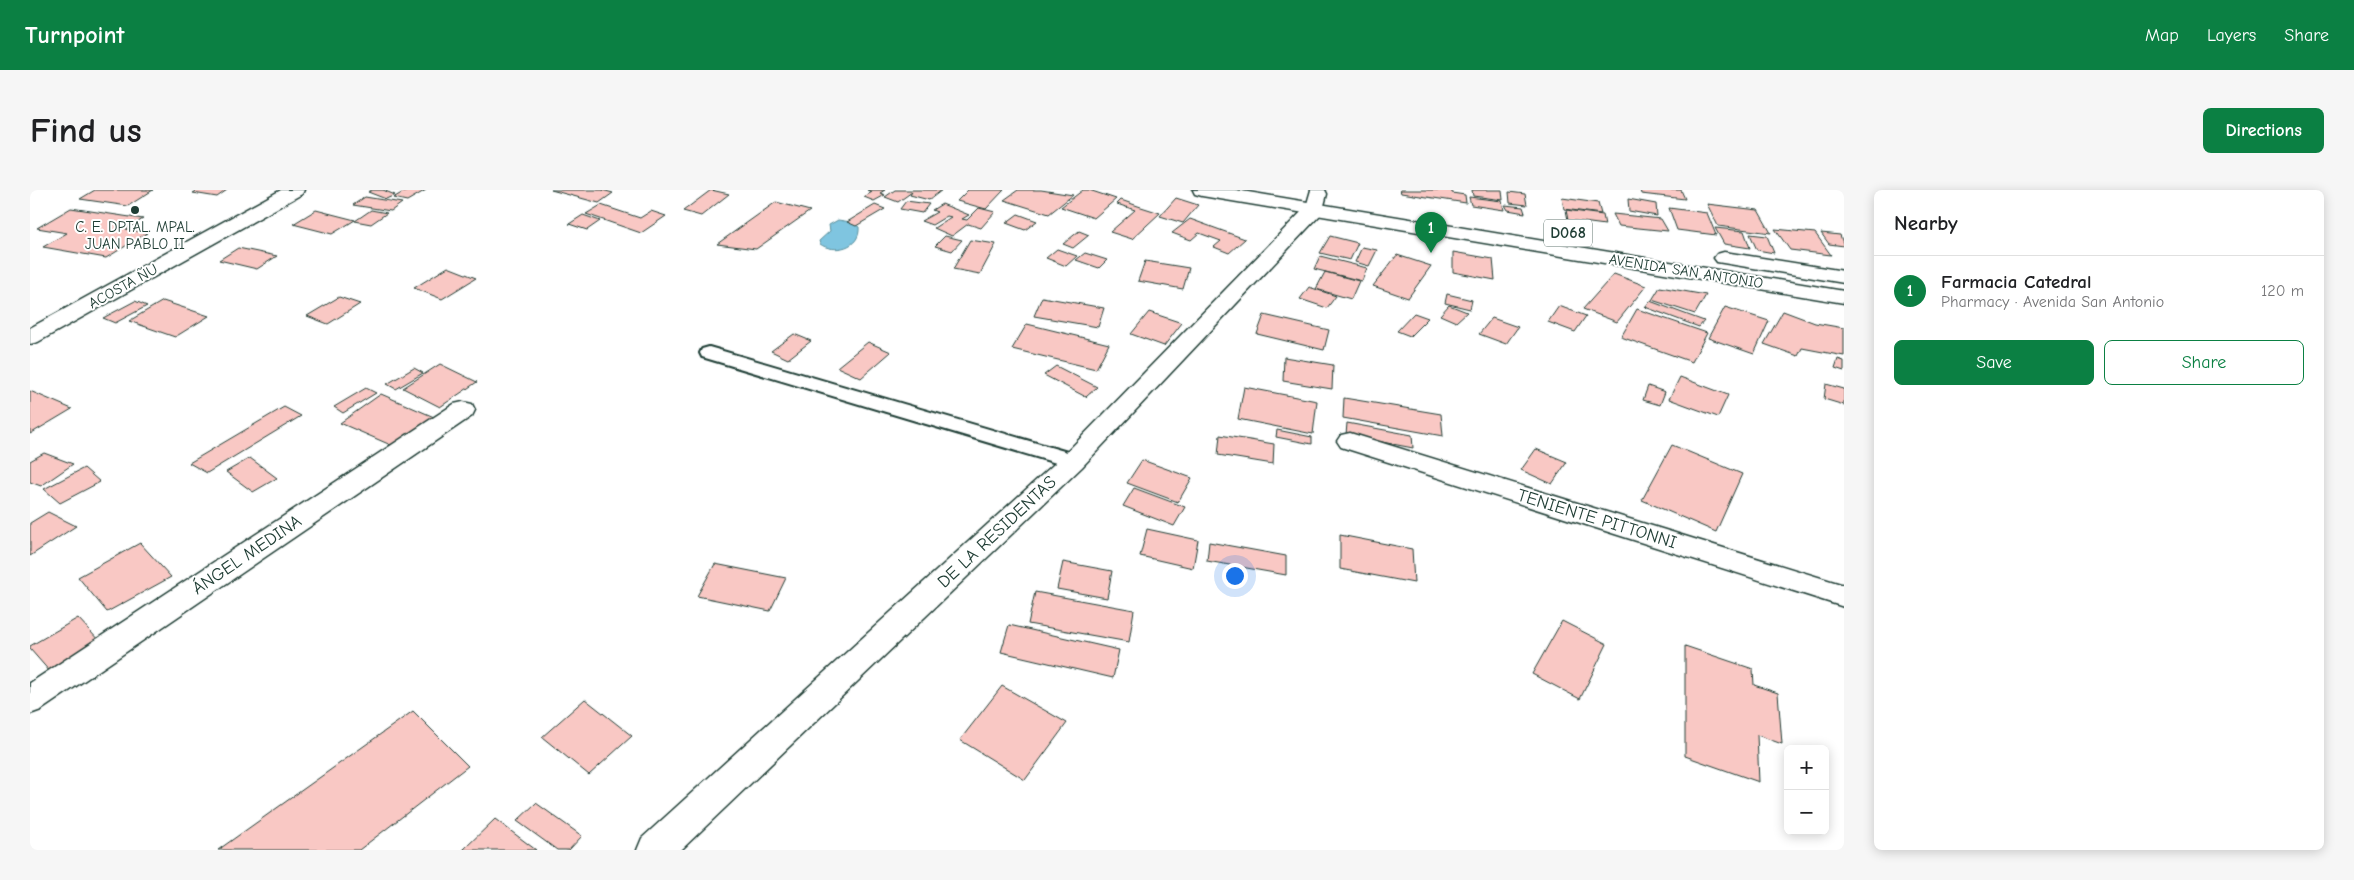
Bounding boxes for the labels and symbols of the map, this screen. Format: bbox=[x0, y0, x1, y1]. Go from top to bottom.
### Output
marker: C. E. DPTAL. MPAL. JUAN PABLO II bbox=[129, 204, 141, 216]
pin: 1 bbox=[1415, 212, 1447, 253]
place label: C. E. DPTAL. MPAL. JUAN PABLO II bbox=[75, 218, 195, 253]
road number: D068 bbox=[1544, 219, 1592, 246]
street label: AVENIDA SAN ANTONIO bbox=[1607, 250, 1765, 292]
street label: ACOSTA ÑU bbox=[85, 260, 161, 312]
street label: DE LA RESIDENTAS bbox=[933, 472, 1061, 592]
street label: TENIENTE PITTONNI bbox=[1515, 485, 1679, 553]
street label: ÁNGEL MEDINA bbox=[188, 510, 306, 599]
your location bbox=[1222, 563, 1248, 589]

